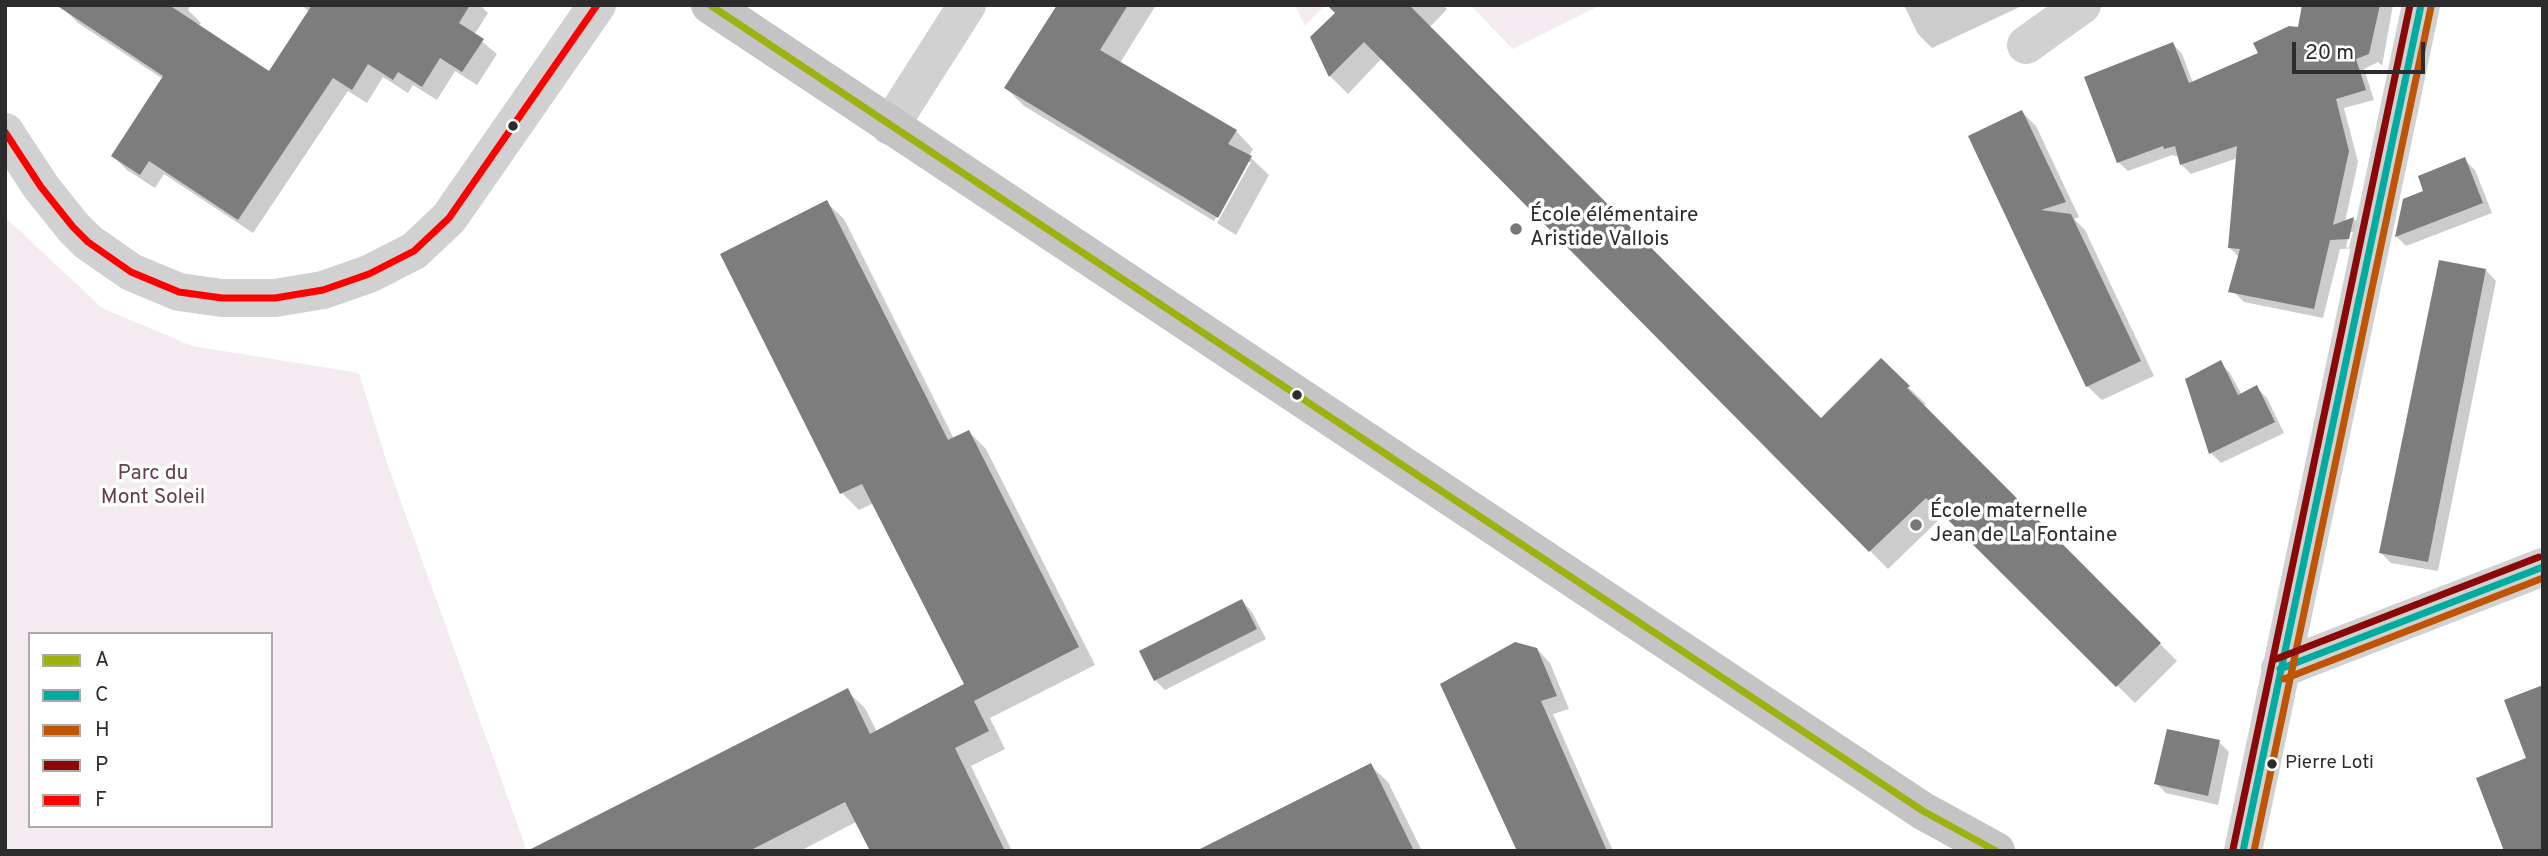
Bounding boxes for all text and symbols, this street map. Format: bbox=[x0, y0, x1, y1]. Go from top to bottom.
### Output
scale bar bbox=[2296, 28, 2429, 72]
text: 20 m bbox=[2305, 40, 2354, 67]
unlabelled marker bbox=[506, 119, 520, 133]
place label: École élémentaire Aristide Vallois bbox=[1530, 204, 1698, 254]
marker: École élémentaire Aristide Vallois bbox=[1508, 221, 1524, 237]
unlabelled marker bbox=[1290, 388, 1304, 402]
park label: Parc du Mont Soleil bbox=[101, 462, 205, 512]
place label: École maternelle Jean de La Fontaine bbox=[1930, 500, 2117, 550]
marker: École maternelle Jean de La Fontaine bbox=[1908, 517, 1924, 533]
legend bbox=[28, 632, 273, 828]
text: A bbox=[95, 647, 109, 674]
text: C bbox=[95, 682, 109, 709]
text: H bbox=[95, 717, 110, 744]
text: P bbox=[95, 752, 108, 779]
place label: Pierre Loti bbox=[2285, 753, 2374, 775]
marker: Pierre Loti bbox=[2265, 757, 2279, 771]
text: F bbox=[95, 787, 107, 814]

